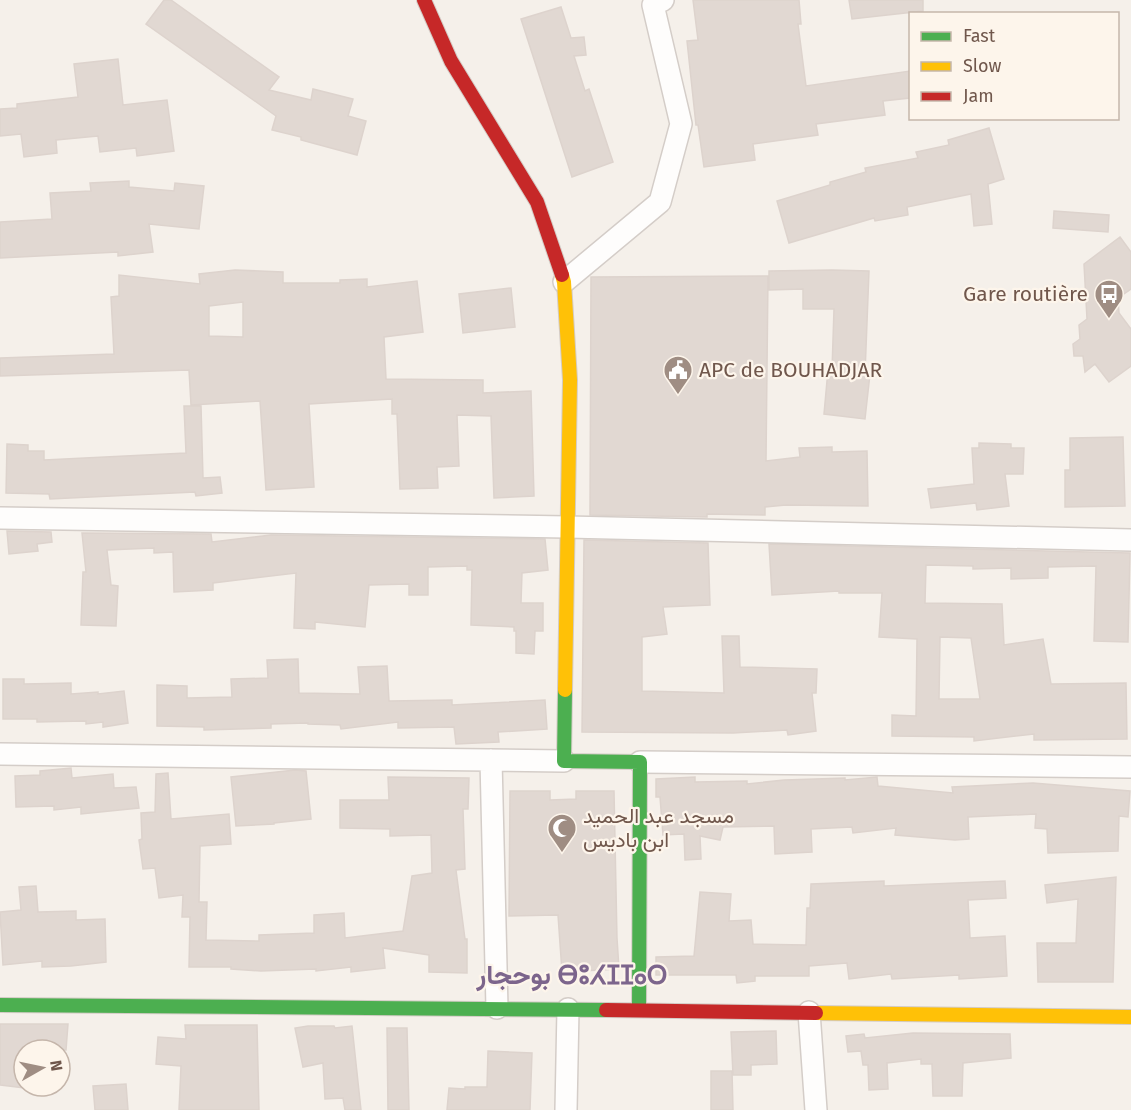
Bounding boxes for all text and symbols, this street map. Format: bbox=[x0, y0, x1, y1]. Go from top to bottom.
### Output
legend bbox=[909, 12, 1119, 120]
text: Fast bbox=[963, 25, 996, 47]
text: Slow bbox=[963, 55, 1002, 77]
text: Jam bbox=[963, 85, 994, 107]
bus stop icon: Gare routière bbox=[1093, 278, 1125, 320]
place label: Gare routière bbox=[963, 281, 1088, 307]
public building icon: APC de BOUHADJAR bbox=[662, 354, 694, 396]
place label: APC de BOUHADJAR bbox=[699, 357, 882, 383]
place label: مسجد عبد الحميد ابن باديس bbox=[583, 803, 734, 853]
mosque icon: مسجد عبد الحميد ابن باديس bbox=[546, 812, 578, 854]
district label: بوحجار ⴱⵓⵃⵊⵊⴰⵔ bbox=[476, 959, 667, 992]
north arrow bbox=[12, 1038, 72, 1098]
text: N bbox=[46, 1059, 67, 1072]

